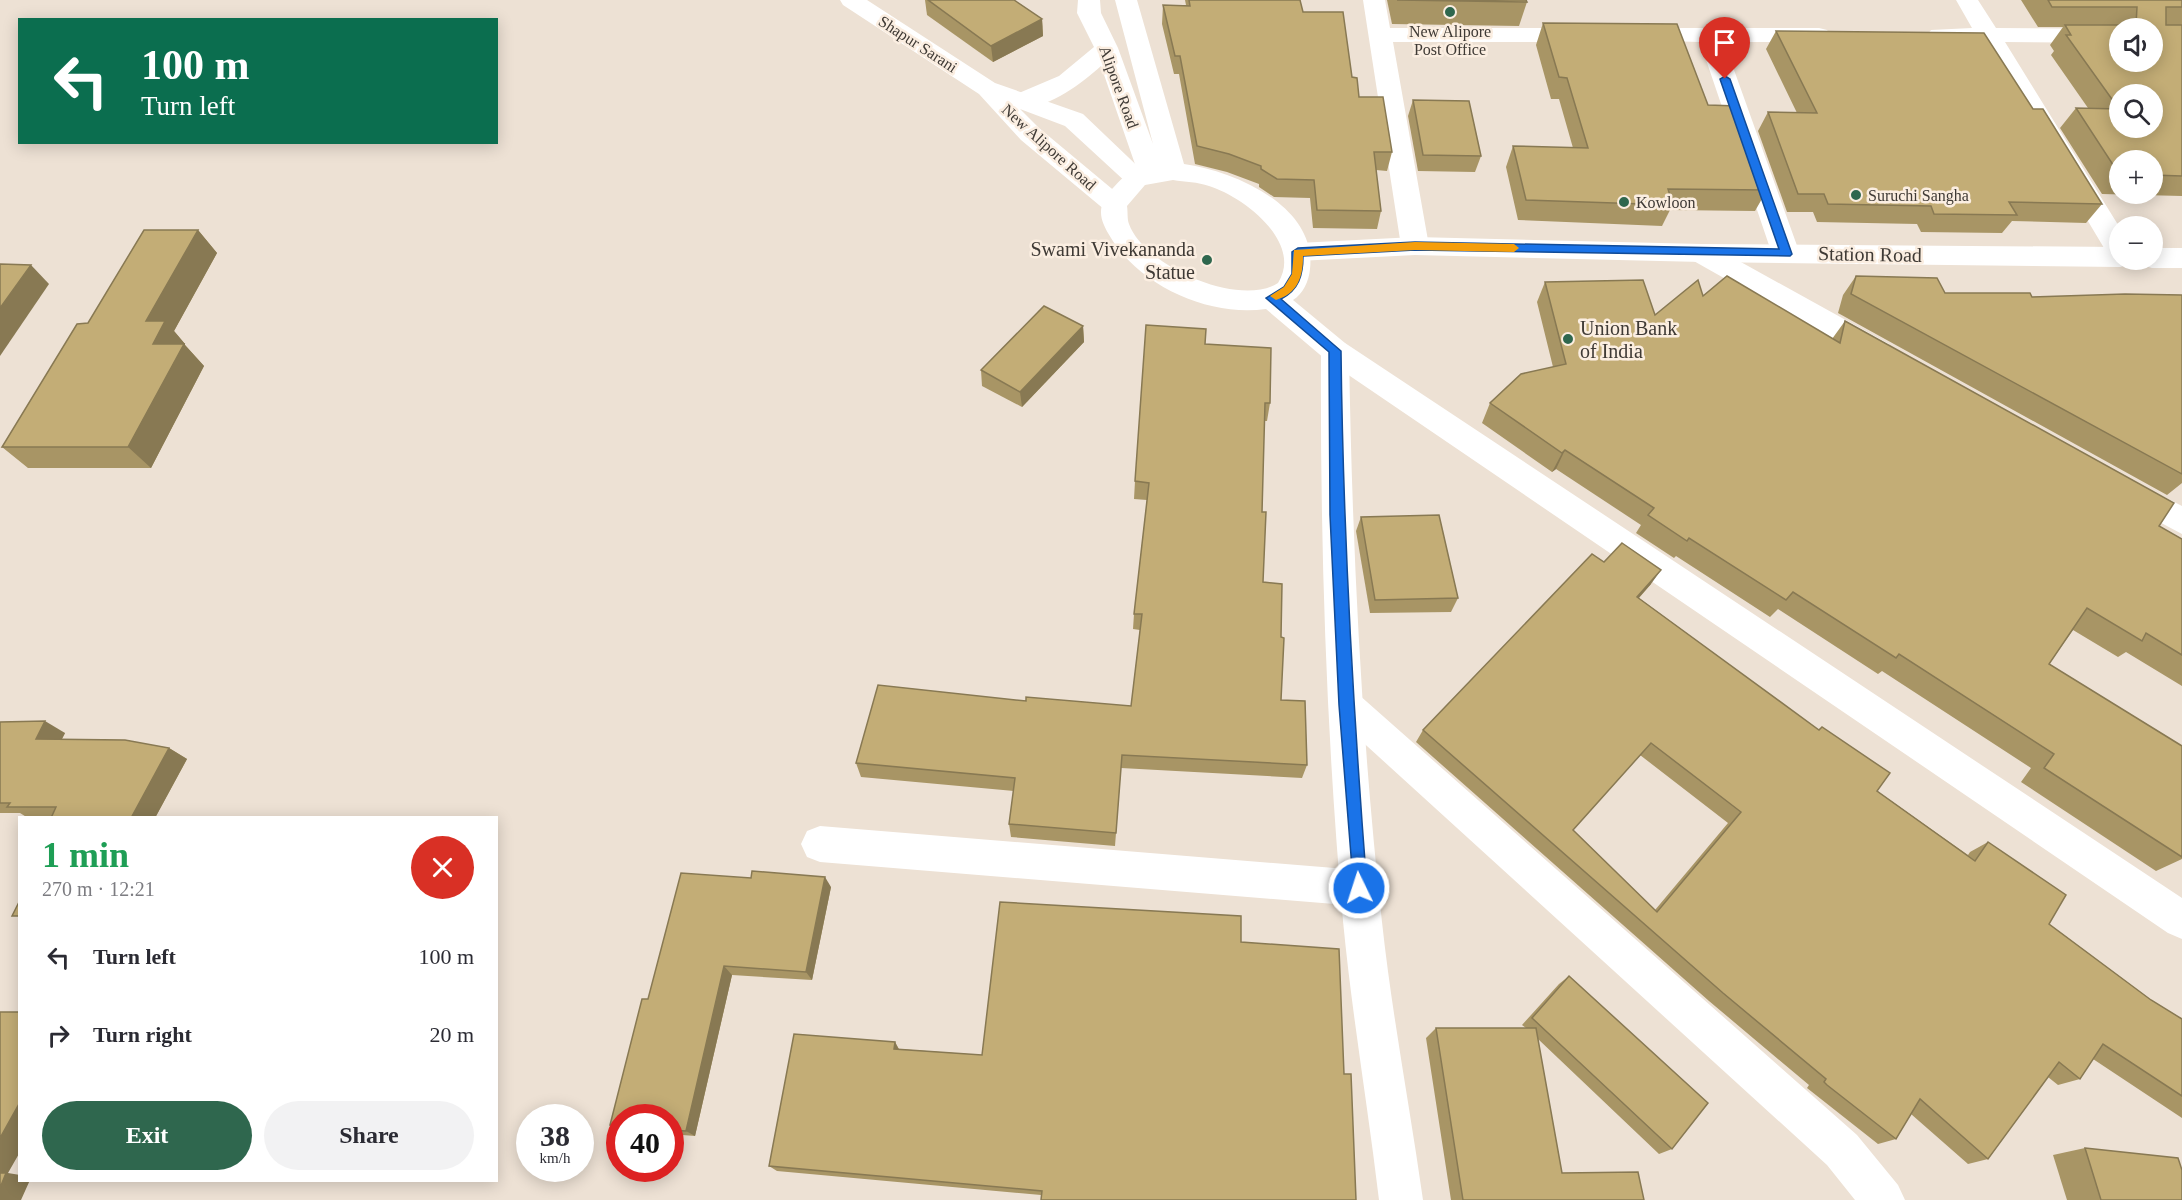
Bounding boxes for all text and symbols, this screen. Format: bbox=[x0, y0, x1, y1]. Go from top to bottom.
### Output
marker: New Alipore Post Office bbox=[1443, 5, 1457, 19]
street label: Shapur Sarani bbox=[875, 12, 961, 77]
pin bbox=[1699, 17, 1750, 79]
map controls bbox=[2109, 18, 2163, 270]
button: sound bbox=[2109, 18, 2163, 72]
place label: New Alipore Post Office bbox=[1409, 23, 1491, 58]
icon: arrive bbox=[1708, 26, 1741, 59]
icon: left bbox=[42, 42, 120, 120]
text: 100 m bbox=[141, 42, 250, 88]
street label: Alipore Road bbox=[1095, 43, 1142, 131]
button: search bbox=[2109, 84, 2163, 138]
text: Turn left bbox=[141, 91, 235, 121]
street label: New Alipore Road bbox=[998, 101, 1099, 194]
button: + bbox=[2109, 150, 2163, 204]
place label: Suruchi Sangha bbox=[1868, 187, 1969, 205]
marker: Suruchi Sangha bbox=[1849, 188, 1863, 202]
place label: Kowloon bbox=[1636, 194, 1696, 211]
marker: Kowloon bbox=[1617, 195, 1631, 209]
button: − bbox=[2109, 216, 2163, 270]
place label: Swami Vivekananda Statue bbox=[1030, 238, 1195, 283]
street label: Station Road bbox=[1818, 242, 1922, 266]
marker: Swami Vivekananda Statue bbox=[1200, 253, 1214, 267]
place label: Union Bank of India bbox=[1580, 317, 1677, 362]
marker: Union Bank of India bbox=[1561, 332, 1575, 346]
text: 1 min bbox=[42, 835, 129, 875]
button: close bbox=[411, 836, 474, 899]
position arrow bbox=[1327, 856, 1391, 920]
text: 270 m · 12:21 bbox=[42, 878, 155, 900]
icon: left bbox=[42, 941, 75, 974]
text: Turn left bbox=[93, 944, 176, 969]
text: 100 m bbox=[418, 944, 474, 969]
icon: right bbox=[42, 1019, 75, 1052]
text: Turn right bbox=[93, 1022, 192, 1047]
text: 20 m bbox=[429, 1022, 474, 1047]
button: Exit bbox=[42, 1101, 252, 1170]
button: Share bbox=[264, 1101, 474, 1170]
speed limit sign: 40 bbox=[606, 1104, 684, 1182]
text: 38 bbox=[540, 1119, 570, 1152]
text: km/h bbox=[540, 1150, 570, 1166]

